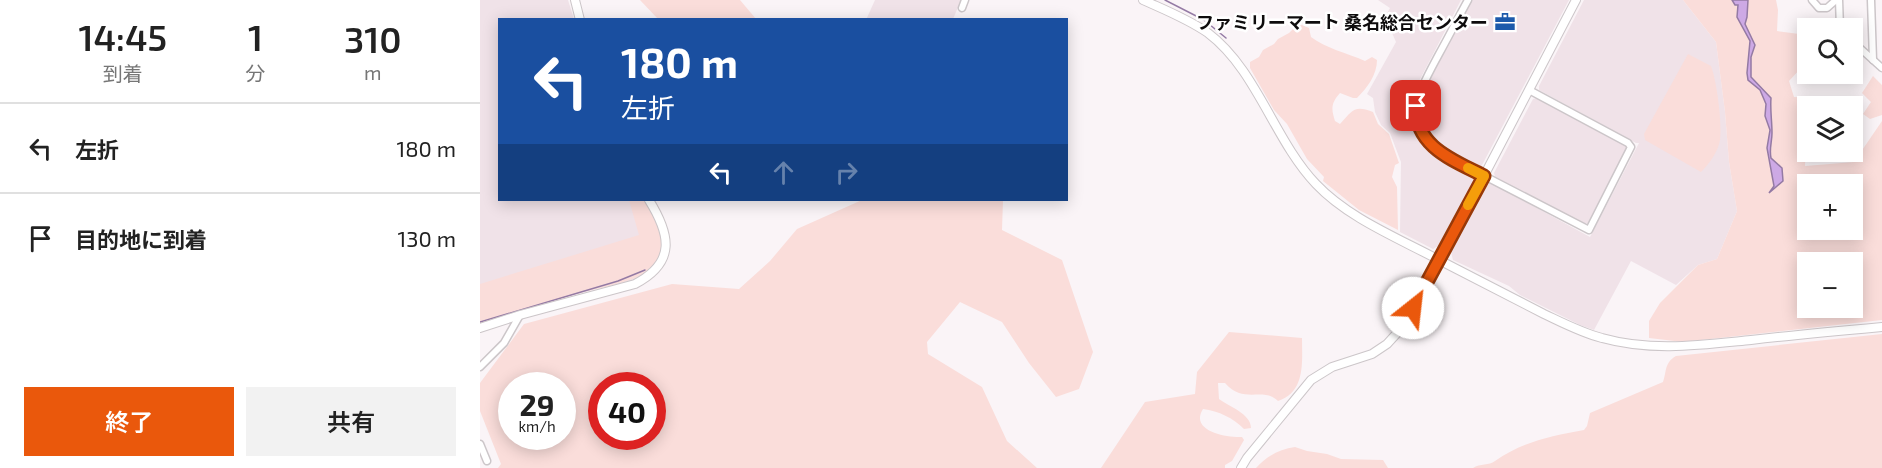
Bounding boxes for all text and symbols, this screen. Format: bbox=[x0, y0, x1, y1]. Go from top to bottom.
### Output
office icon: ファミリーマート 桑名総合センター bbox=[1493, 10, 1517, 34]
place label: ファミリーマート 桑名総合センター bbox=[1196, 11, 1488, 33]
text: 14:45 bbox=[78, 15, 167, 58]
text: 1 bbox=[248, 15, 263, 58]
text: 310 bbox=[344, 17, 402, 60]
map controls bbox=[1797, 18, 1863, 318]
button: search bbox=[1797, 18, 1863, 84]
text: 180 m bbox=[621, 36, 738, 86]
icon: left bbox=[522, 42, 600, 120]
text: m bbox=[364, 60, 382, 84]
text: 到着 bbox=[103, 61, 143, 85]
text: 分 bbox=[246, 61, 266, 85]
pin bbox=[1390, 80, 1441, 131]
icon: arrive bbox=[1399, 89, 1432, 122]
text: 左折 bbox=[621, 91, 675, 123]
button: layers bbox=[1797, 96, 1863, 162]
icon: left bbox=[24, 132, 57, 165]
text: 180 m bbox=[396, 135, 456, 161]
text: 左折 bbox=[75, 136, 119, 162]
icon: left bbox=[704, 156, 737, 189]
icon: ahead bbox=[767, 156, 800, 189]
icon: right bbox=[830, 156, 863, 189]
button: + bbox=[1797, 174, 1863, 240]
icon: arrive bbox=[24, 222, 57, 255]
text: 130 m bbox=[398, 225, 456, 251]
text: 目的地に到着 bbox=[75, 226, 207, 252]
button: − bbox=[1797, 252, 1863, 318]
position arrow bbox=[1381, 276, 1445, 340]
speed limit sign: 40 bbox=[588, 372, 666, 450]
text: 29 bbox=[519, 386, 555, 422]
button: 終了 bbox=[24, 387, 234, 456]
button: 共有 bbox=[246, 387, 456, 456]
text: km/h bbox=[518, 417, 556, 435]

